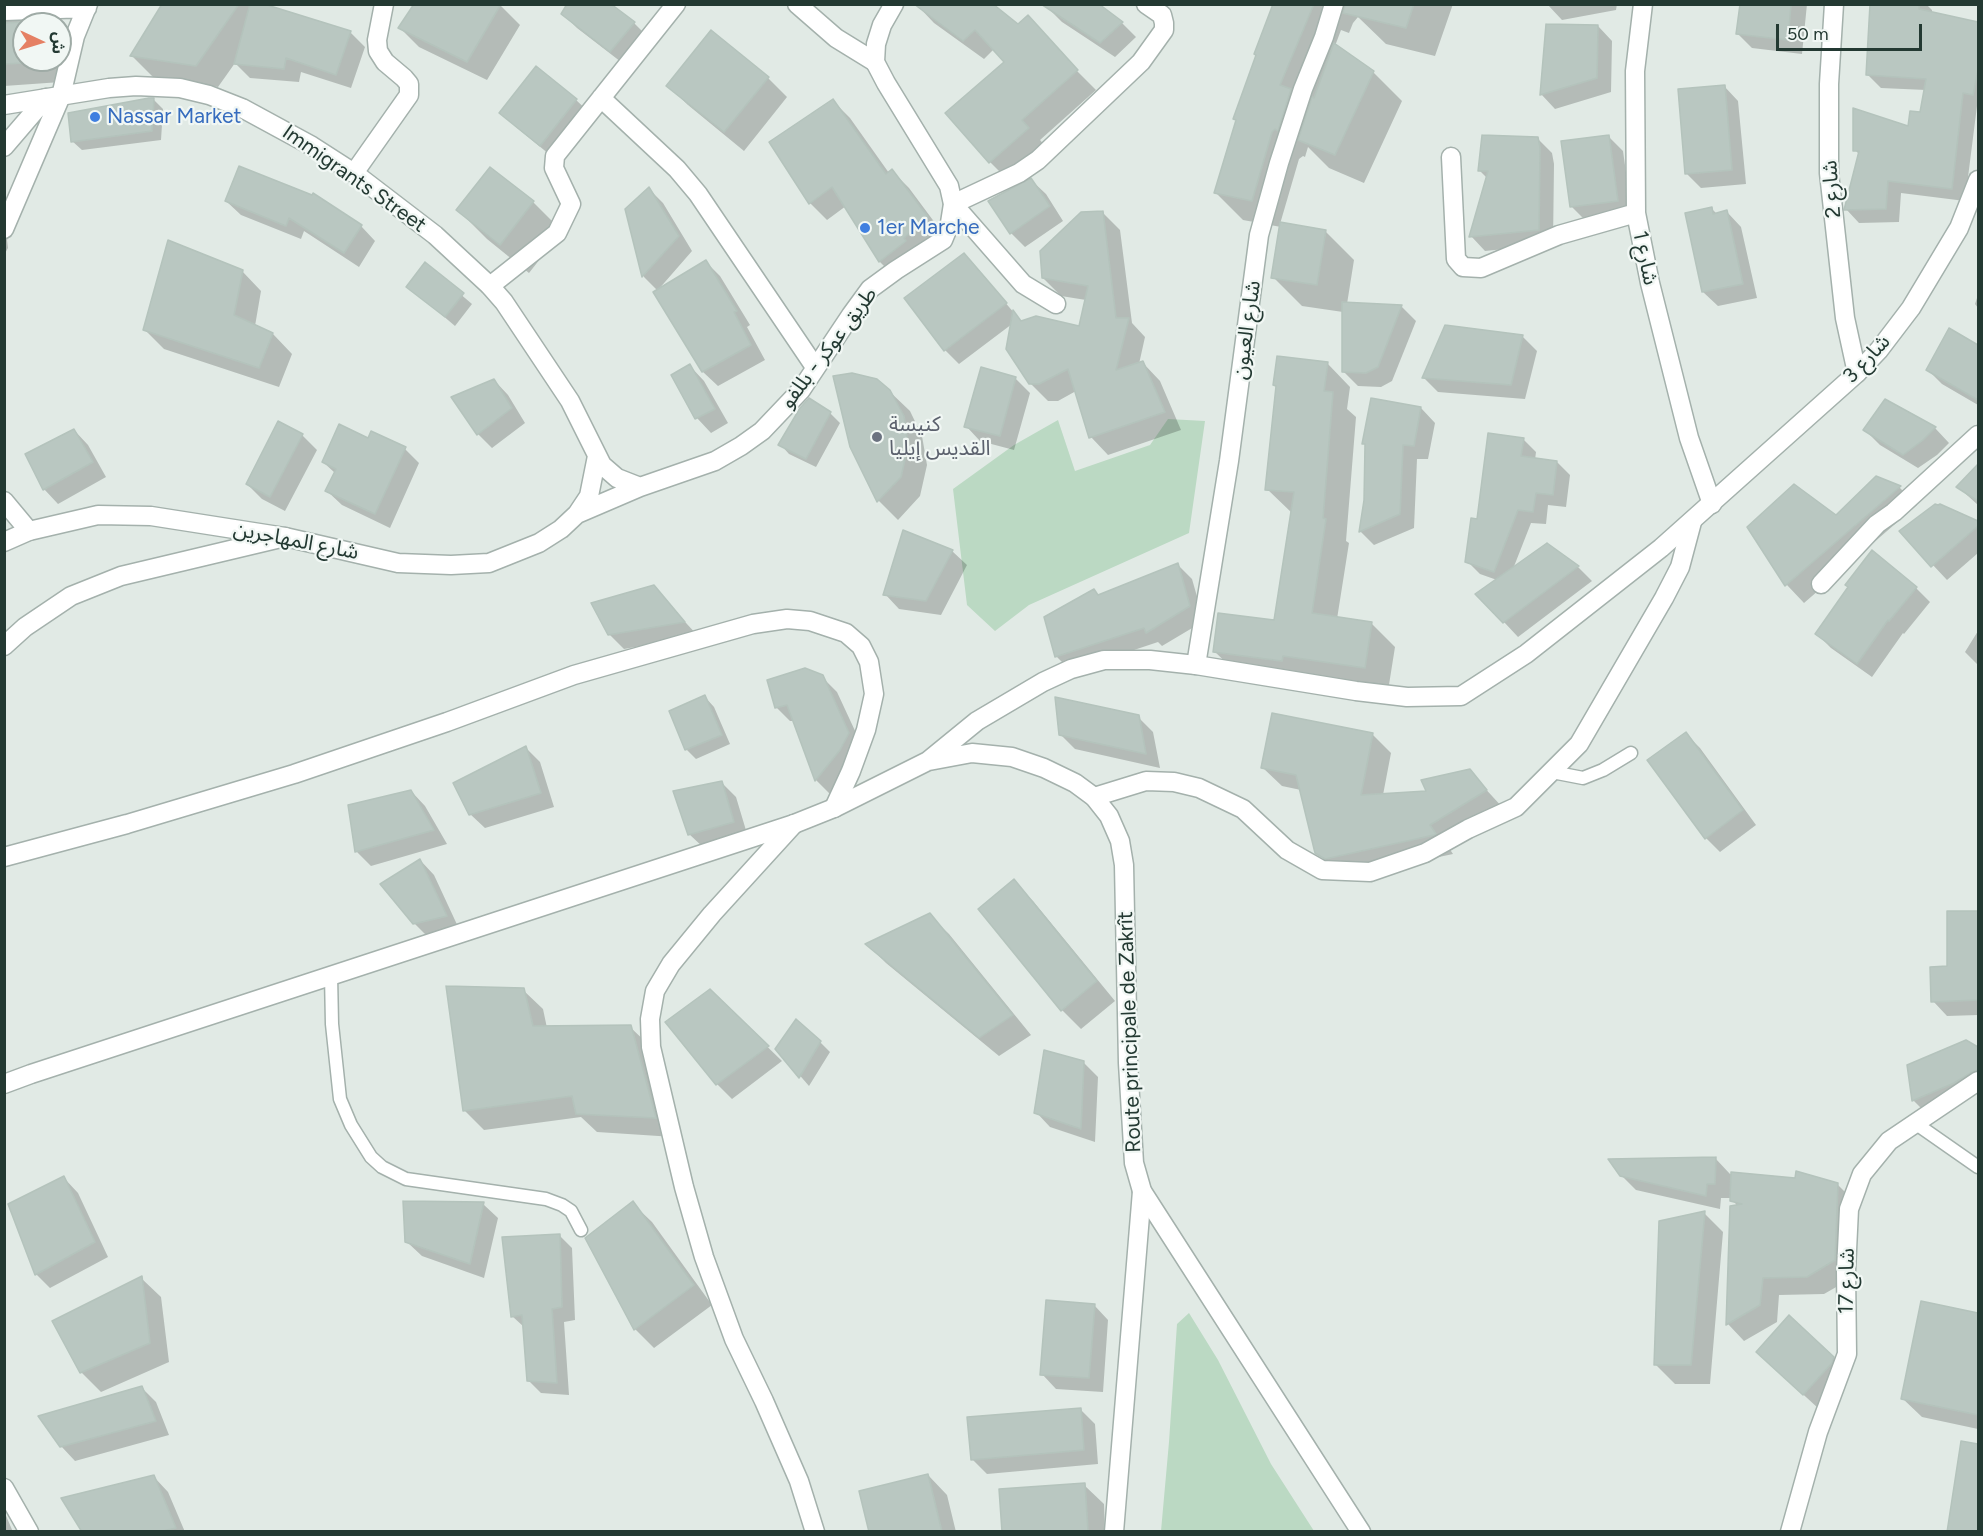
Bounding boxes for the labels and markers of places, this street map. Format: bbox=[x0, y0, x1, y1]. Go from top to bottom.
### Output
place label: Nassar Market bbox=[107, 104, 241, 130]
marker: Nassar Market bbox=[88, 110, 102, 124]
place label: 1er Marche bbox=[877, 215, 980, 241]
marker: 1er Marche bbox=[858, 221, 872, 235]
place label: كنيسة القديس إيليا bbox=[889, 412, 991, 462]
marker: كنيسة القديس إيليا bbox=[870, 430, 884, 444]

